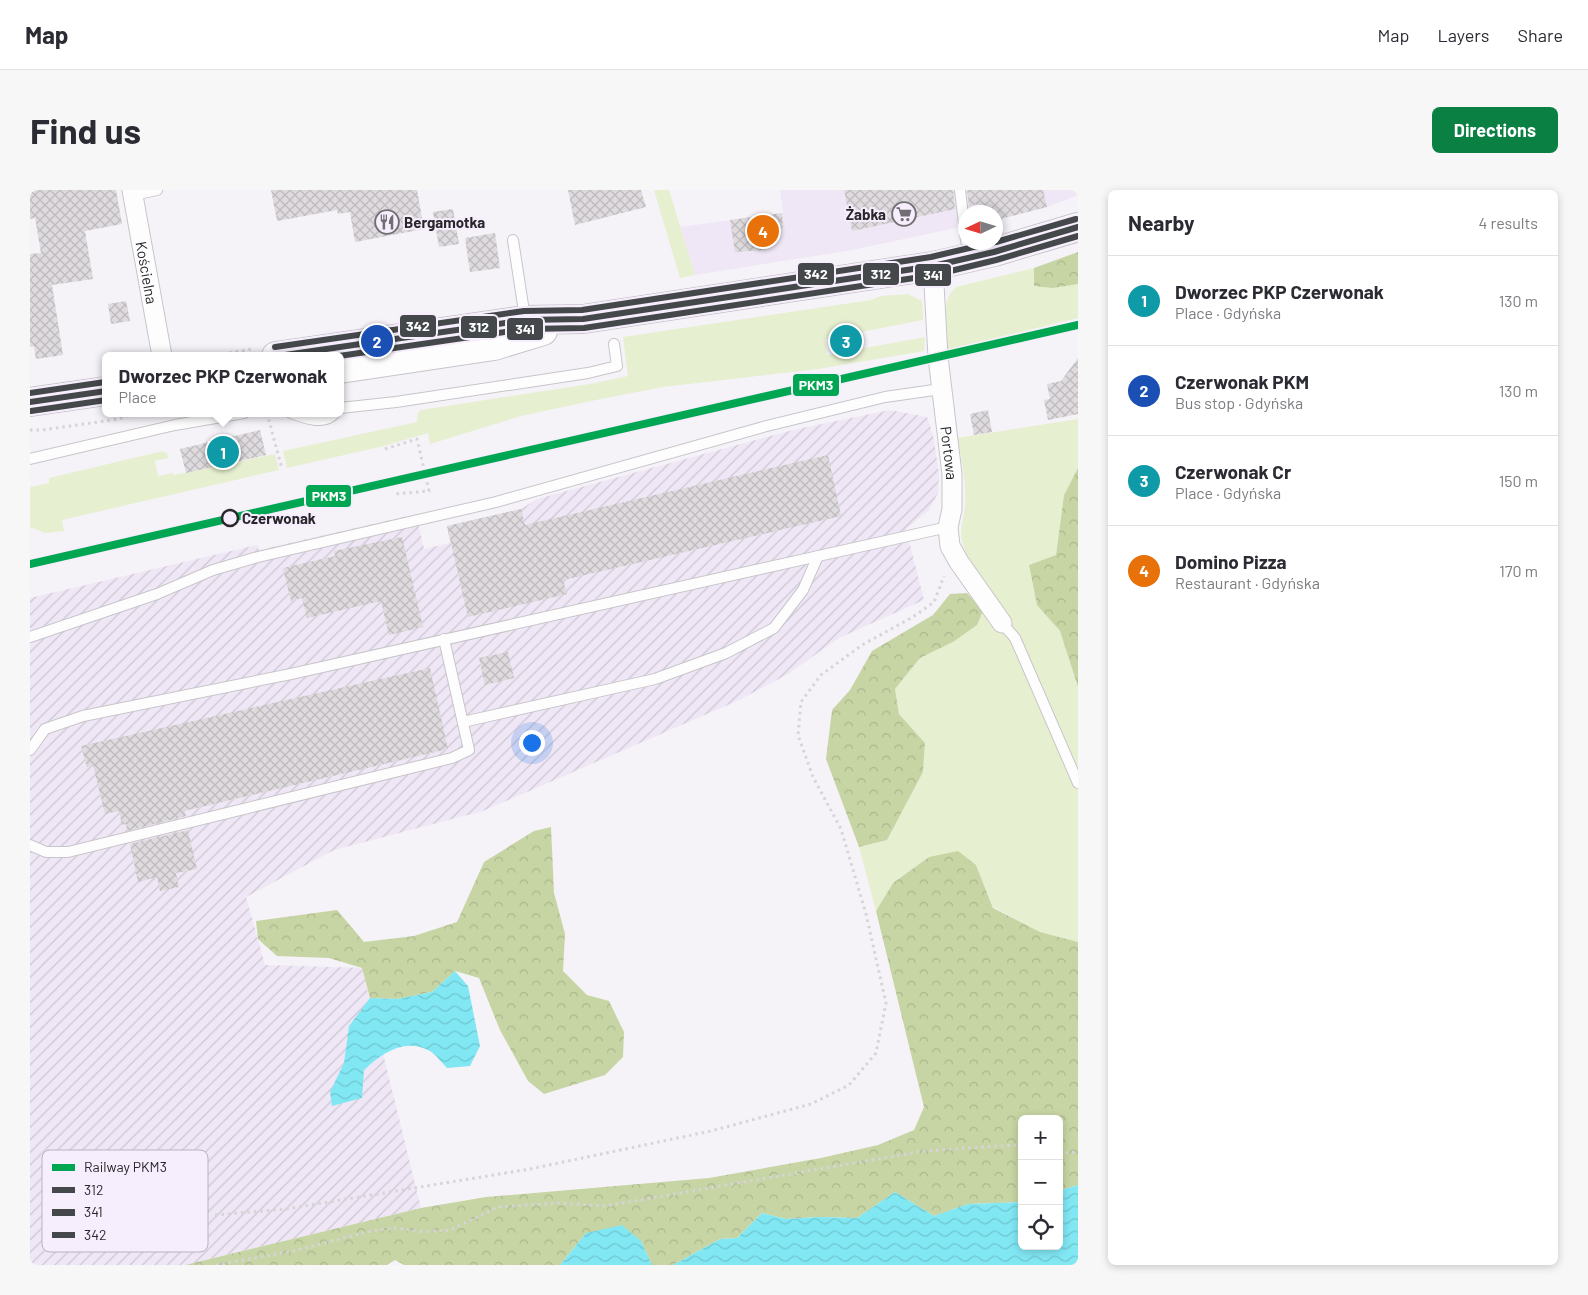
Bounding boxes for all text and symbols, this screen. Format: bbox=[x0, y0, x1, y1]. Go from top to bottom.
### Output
text: Map bbox=[25, 20, 68, 49]
text: Map bbox=[1377, 24, 1409, 46]
text: Layers bbox=[1437, 24, 1490, 46]
text: Share bbox=[1518, 24, 1563, 46]
button: Directions bbox=[1432, 107, 1558, 153]
text: Find us bbox=[30, 109, 141, 151]
supermarket icon: Żabka bbox=[891, 201, 917, 227]
place label: Żabka bbox=[846, 205, 886, 223]
north arrow bbox=[958, 205, 1003, 250]
restaurant icon: Bergamotka bbox=[374, 209, 400, 235]
text: Nearby bbox=[1128, 210, 1194, 235]
pin: 4 bbox=[747, 212, 779, 250]
place label: Bergamotka bbox=[404, 213, 485, 231]
text: 4 results bbox=[1478, 213, 1538, 232]
street label: Kościelna bbox=[132, 240, 161, 305]
line badge: 342 bbox=[797, 262, 835, 286]
line badge: 312 bbox=[862, 262, 900, 286]
line badge: 341 bbox=[914, 263, 952, 287]
text: 342 bbox=[804, 265, 828, 282]
text: 312 bbox=[871, 265, 891, 282]
text: 341 bbox=[923, 266, 943, 283]
text: Dworzec PKP Czerwonak bbox=[1175, 280, 1384, 303]
text: 1 bbox=[1141, 291, 1147, 310]
text: 130 m bbox=[1499, 291, 1538, 310]
text: Place · Gdyńska bbox=[1175, 303, 1281, 322]
line badge: 342 bbox=[399, 314, 437, 338]
line badge: 312 bbox=[460, 315, 498, 339]
text: 342 bbox=[406, 317, 430, 334]
line badge: 341 bbox=[506, 317, 544, 341]
text: 312 bbox=[469, 318, 489, 335]
text: 341 bbox=[515, 320, 535, 337]
pin: 2 bbox=[361, 322, 393, 360]
pin: 3 bbox=[830, 322, 862, 360]
popup bbox=[102, 352, 344, 417]
text: Dworzec PKP Czerwonak bbox=[119, 364, 327, 387]
text: Czerwonak PKM bbox=[1175, 370, 1309, 393]
line badge: PKM3 bbox=[792, 373, 840, 397]
text: PKM3 bbox=[799, 376, 833, 393]
text: 2 bbox=[1140, 381, 1148, 400]
text: 130 m bbox=[1499, 381, 1538, 400]
text: Place bbox=[119, 387, 157, 406]
text: Bus stop · Gdyńska bbox=[1175, 393, 1303, 412]
street label: Portowa bbox=[937, 425, 961, 480]
pin: 1 bbox=[207, 433, 239, 471]
text: Czerwonak Cr bbox=[1175, 460, 1291, 483]
text: 3 bbox=[1140, 471, 1148, 490]
text: 150 m bbox=[1499, 471, 1538, 490]
text: Place · Gdyńska bbox=[1175, 483, 1281, 502]
line badge: PKM3 bbox=[305, 484, 352, 508]
text: PKM3 bbox=[312, 487, 346, 504]
marker: Czerwonak bbox=[221, 509, 239, 527]
place label: Czerwonak bbox=[242, 509, 316, 527]
text: Domino Pizza bbox=[1175, 550, 1286, 573]
text: 4 bbox=[1139, 561, 1149, 580]
text: 170 m bbox=[1499, 561, 1538, 580]
text: Restaurant · Gdyńska bbox=[1175, 573, 1320, 592]
your location bbox=[519, 730, 545, 756]
map controls bbox=[1018, 1115, 1063, 1250]
button: + bbox=[1018, 1115, 1063, 1160]
legend bbox=[42, 1150, 208, 1252]
text: Railway PKM3 bbox=[84, 1158, 167, 1175]
button: − bbox=[1018, 1160, 1063, 1205]
text: 312 bbox=[84, 1181, 104, 1198]
text: 341 bbox=[84, 1203, 103, 1220]
button: locate bbox=[1018, 1205, 1063, 1250]
text: 342 bbox=[84, 1226, 106, 1243]

